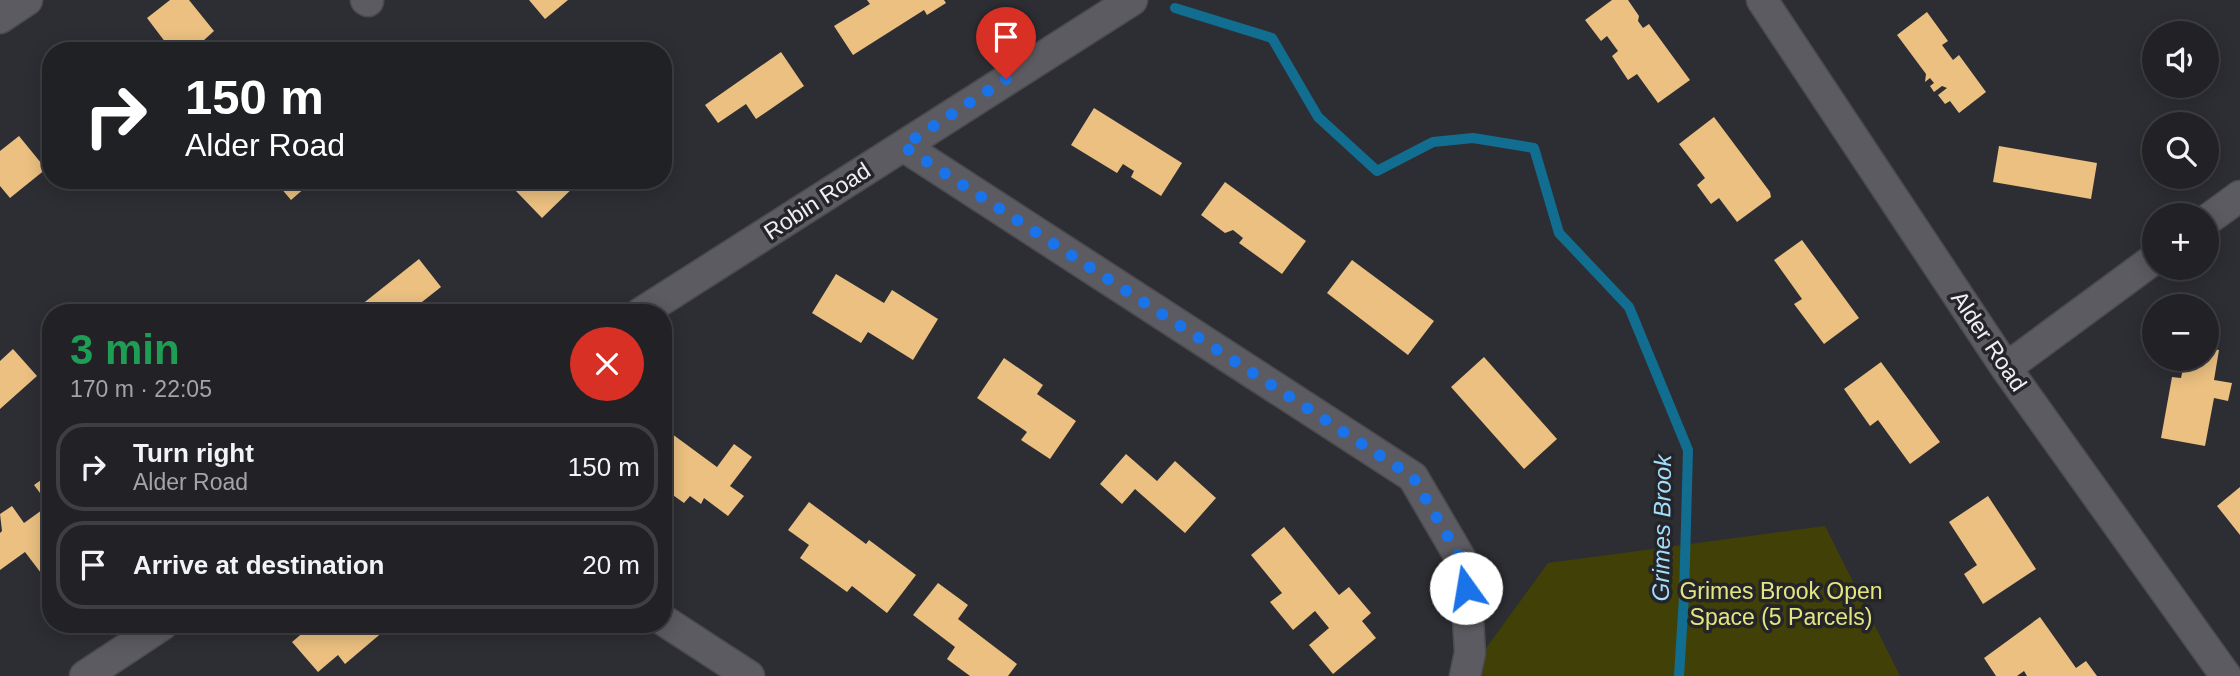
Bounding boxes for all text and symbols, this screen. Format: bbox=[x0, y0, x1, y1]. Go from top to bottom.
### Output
pin bbox=[976, 7, 1036, 79]
icon: arrive bbox=[987, 18, 1025, 56]
map controls bbox=[2142, 21, 2219, 371]
button: sound bbox=[2142, 21, 2219, 98]
icon: right bbox=[70, 70, 161, 161]
text: 150 m bbox=[185, 70, 324, 124]
button: search bbox=[2142, 112, 2219, 189]
text: Alder Road bbox=[185, 127, 345, 163]
street label: Robin Road bbox=[759, 157, 875, 245]
button: + bbox=[2142, 203, 2219, 280]
street label: Alder Road bbox=[1946, 286, 2032, 396]
button: − bbox=[2142, 294, 2219, 371]
text: 3 min bbox=[70, 326, 180, 373]
button: close bbox=[570, 327, 644, 401]
text: 170 m · 22:05 bbox=[70, 376, 212, 402]
text: Turn right bbox=[133, 438, 254, 468]
icon: right bbox=[74, 448, 112, 486]
text: 150 m bbox=[568, 452, 640, 482]
water label: Grimes Brook bbox=[1647, 452, 1676, 602]
text: Alder Road bbox=[133, 469, 248, 495]
icon: arrive bbox=[74, 546, 112, 584]
text: Arrive at destination bbox=[133, 550, 384, 580]
text: 20 m bbox=[582, 550, 640, 580]
position arrow bbox=[1429, 551, 1503, 625]
park label: Grimes Brook Open Space (5 Parcels) bbox=[1679, 578, 1883, 630]

